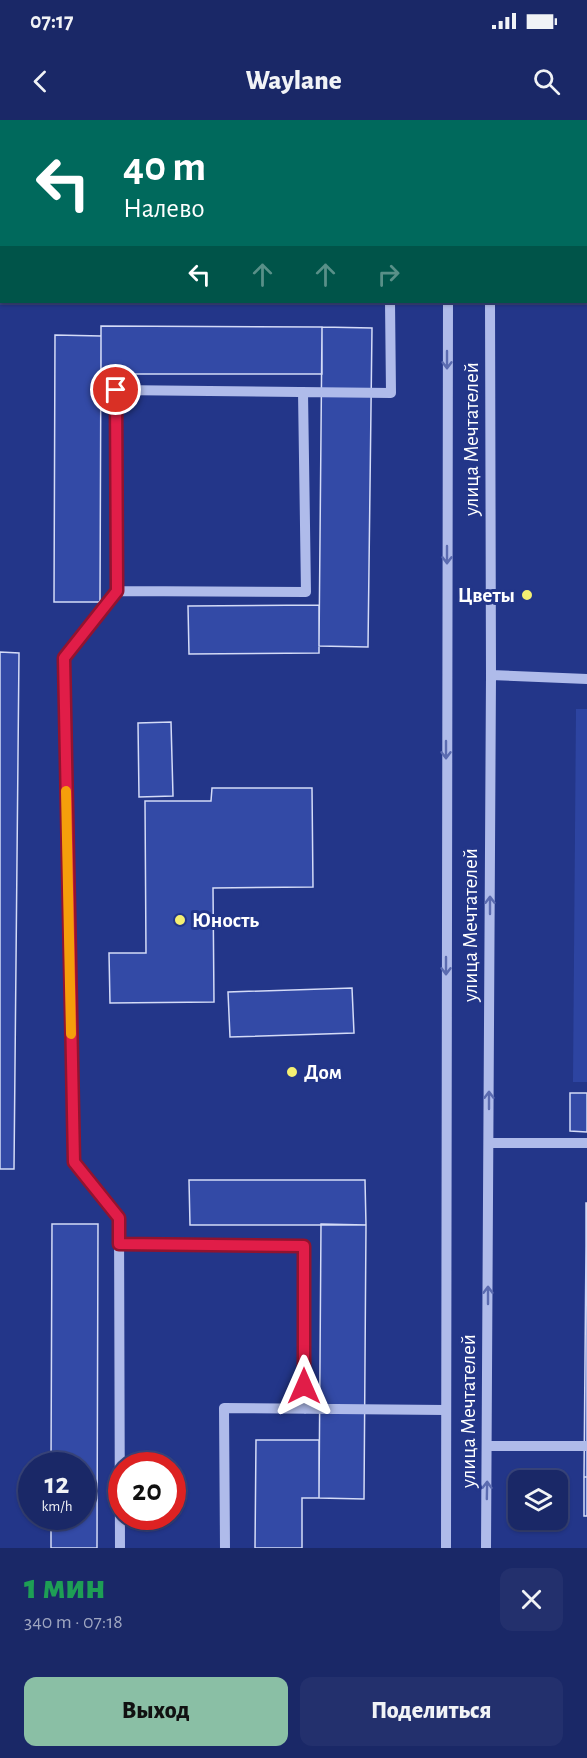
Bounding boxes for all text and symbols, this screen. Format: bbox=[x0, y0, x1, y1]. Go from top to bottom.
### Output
text: 07:17 bbox=[30, 10, 73, 32]
icon: back bbox=[24, 65, 57, 98]
icon: search bbox=[530, 65, 563, 98]
text: Waylane bbox=[245, 67, 342, 94]
icon: left bbox=[24, 144, 102, 222]
text: 40 m bbox=[123, 146, 206, 188]
text: Налево bbox=[123, 195, 205, 222]
icon: left bbox=[183, 258, 216, 291]
icon: ahead bbox=[246, 258, 279, 291]
icon: ahead bbox=[309, 258, 342, 291]
icon: right bbox=[372, 258, 405, 291]
one-way arrow bbox=[442, 349, 453, 369]
street label: улица Мечтателей bbox=[461, 362, 482, 517]
pin bbox=[90, 364, 141, 415]
icon: arrive bbox=[99, 373, 132, 406]
one-way arrow bbox=[441, 544, 453, 564]
place label: Цветы bbox=[458, 585, 515, 606]
marker: Цветы bbox=[520, 588, 534, 602]
one-way arrow bbox=[441, 739, 452, 759]
street label: улица Мечтателей bbox=[460, 848, 481, 1003]
one-way arrow bbox=[484, 895, 496, 915]
place label: Юность bbox=[192, 910, 259, 931]
marker: Юность bbox=[173, 913, 187, 927]
one-way arrow bbox=[440, 955, 452, 975]
place label: Дом bbox=[304, 1062, 342, 1083]
marker: Дом bbox=[285, 1065, 299, 1079]
one-way arrow bbox=[483, 1090, 495, 1110]
one-way arrow bbox=[482, 1285, 494, 1305]
street label: улица Мечтателей bbox=[458, 1334, 479, 1489]
position arrow bbox=[272, 1354, 336, 1418]
speed limit sign: 20 bbox=[108, 1452, 186, 1530]
text: 12 bbox=[45, 1469, 69, 1499]
map controls bbox=[508, 1470, 568, 1530]
button: layers bbox=[508, 1470, 568, 1530]
one-way arrow bbox=[481, 1480, 492, 1500]
text: km/h bbox=[42, 1499, 72, 1514]
button: close bbox=[500, 1568, 563, 1631]
text: 1 мин bbox=[24, 1569, 106, 1605]
text: 340 m · 07:18 bbox=[24, 1612, 123, 1632]
button: Выход bbox=[24, 1677, 288, 1746]
button: Поделиться bbox=[300, 1677, 563, 1746]

